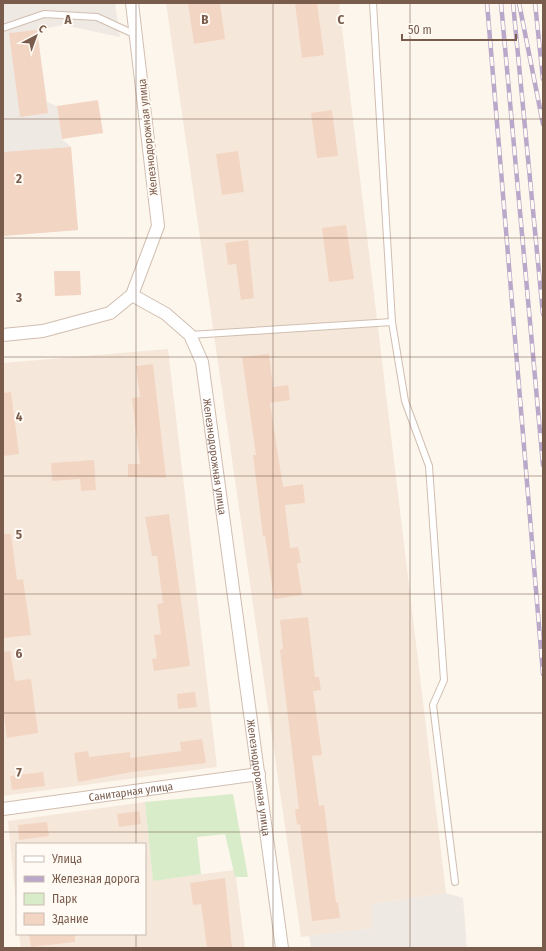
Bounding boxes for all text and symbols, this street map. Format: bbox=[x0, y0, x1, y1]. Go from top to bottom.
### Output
text: A bbox=[63, 12, 72, 27]
text: B bbox=[201, 12, 209, 27]
text: C bbox=[338, 12, 345, 27]
north arrow bbox=[16, 16, 56, 56]
scale bar bbox=[402, 16, 516, 42]
text: С bbox=[36, 22, 49, 36]
text: 50 m bbox=[408, 23, 432, 37]
street label: Железнодорожная улица bbox=[135, 78, 161, 196]
text: 2 bbox=[15, 171, 22, 186]
text: 3 bbox=[15, 290, 22, 305]
street label: Железнодорожная улица bbox=[201, 398, 229, 516]
text: 4 bbox=[16, 409, 23, 424]
text: 5 bbox=[16, 527, 22, 542]
text: 6 bbox=[16, 646, 23, 661]
street label: Железнодорожная улица bbox=[244, 719, 273, 837]
text: 7 bbox=[16, 765, 22, 780]
street label: Санитарная улица bbox=[88, 779, 174, 804]
legend bbox=[16, 843, 146, 935]
text: Улица bbox=[51, 852, 82, 866]
text: Железная дорога bbox=[52, 872, 140, 886]
text: Парк bbox=[52, 892, 78, 906]
text: Здание bbox=[52, 912, 88, 926]

